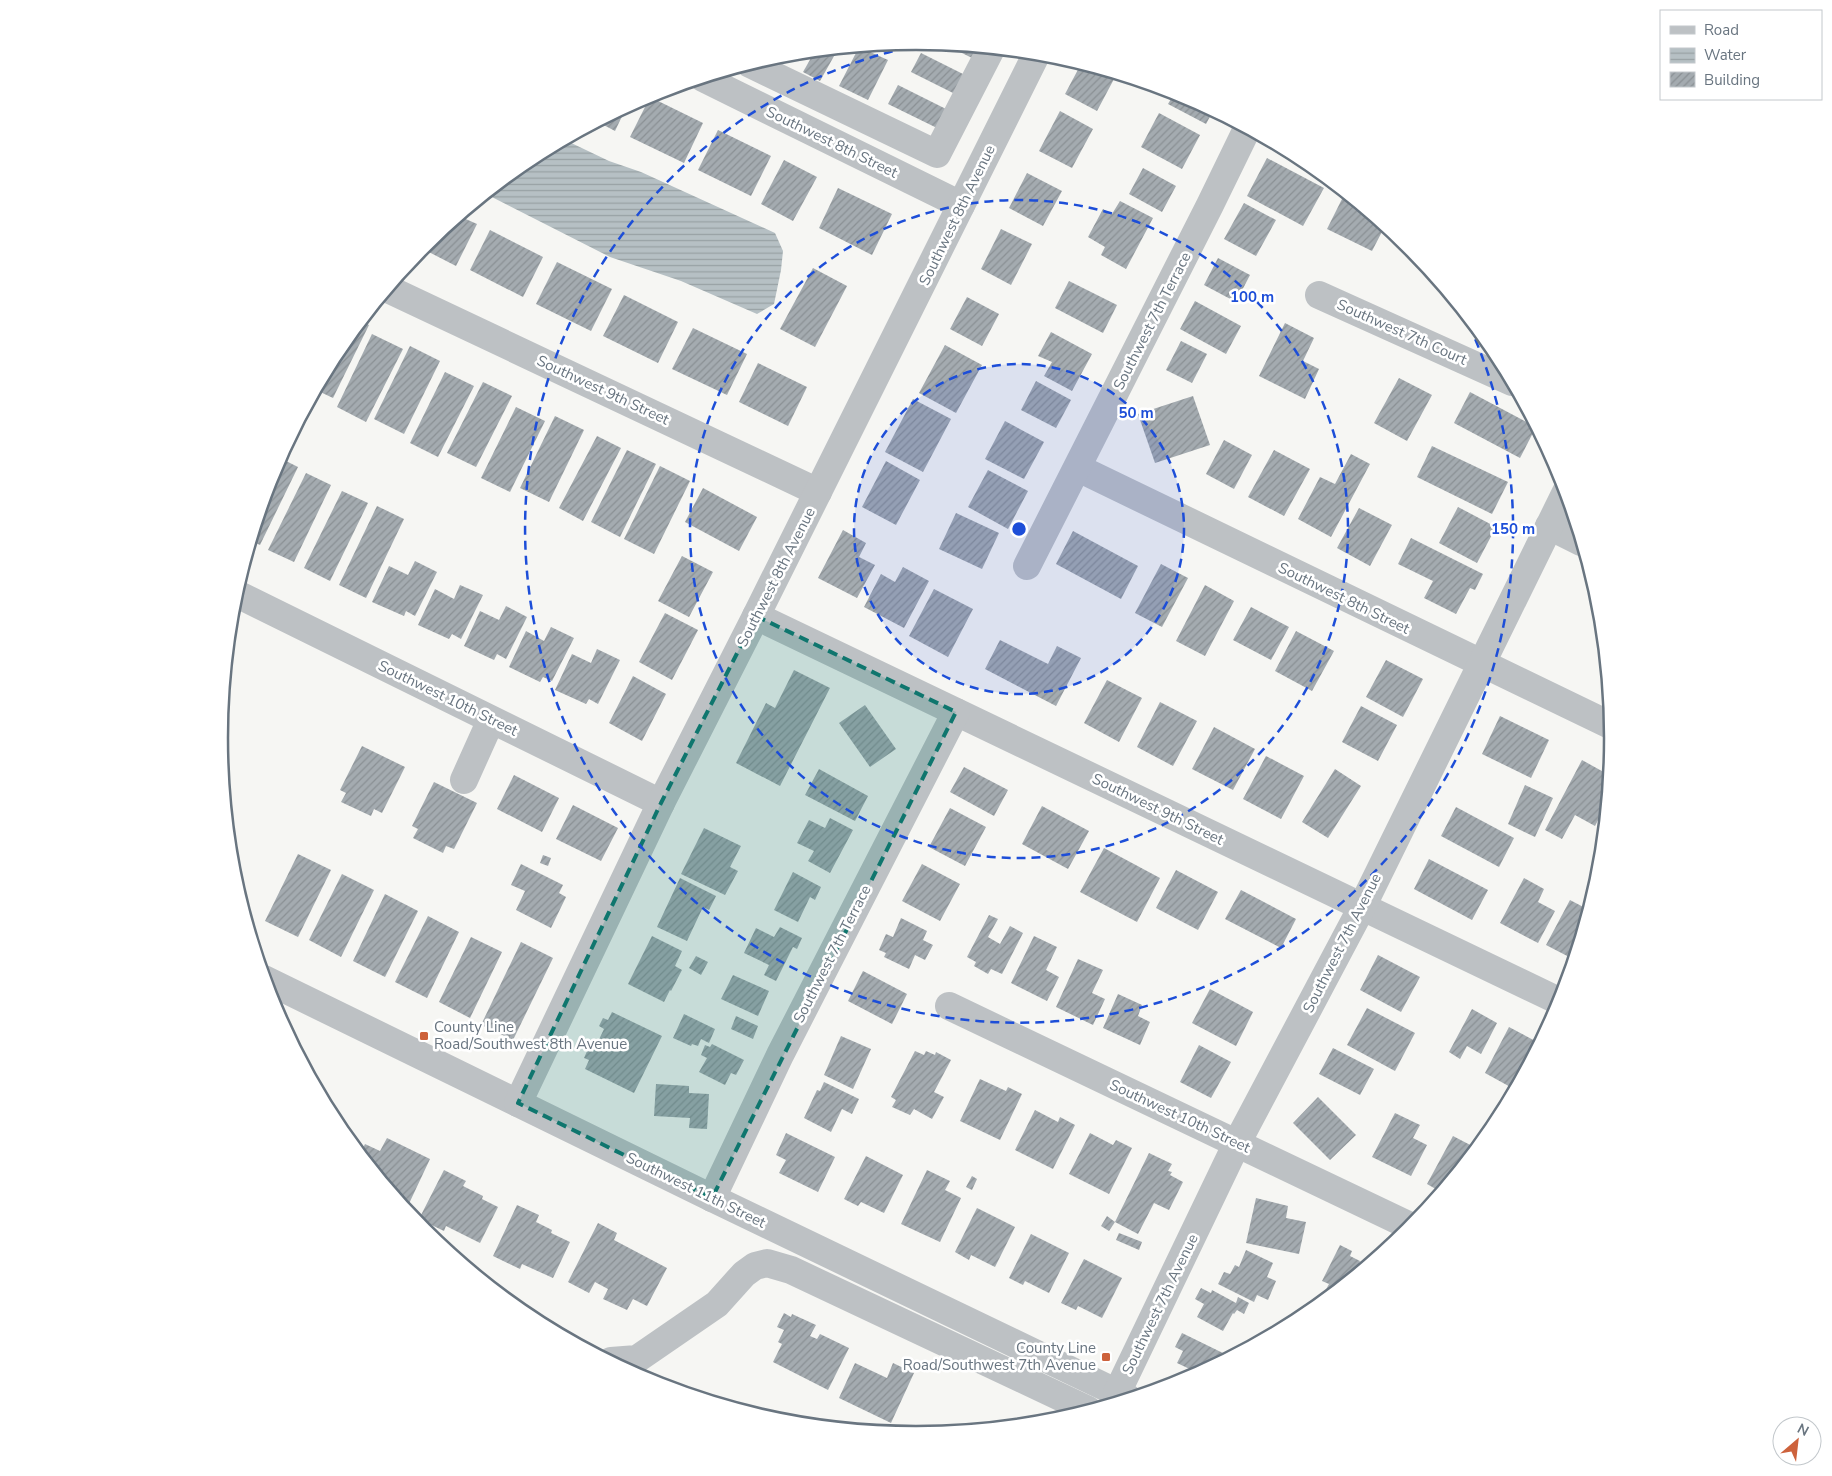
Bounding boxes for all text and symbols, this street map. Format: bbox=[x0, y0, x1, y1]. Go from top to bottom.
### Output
legend bbox=[1660, 10, 1822, 100]
text: Road bbox=[1704, 20, 1739, 40]
text: Water bbox=[1704, 45, 1747, 65]
text: Building bbox=[1704, 70, 1760, 90]
street label: Southwest 8th Street bbox=[763, 101, 902, 183]
street label: Southwest 8th Avenue bbox=[914, 141, 1000, 289]
street label: Southwest 7th Terrace bbox=[1109, 249, 1195, 393]
text: 100 m bbox=[1230, 287, 1274, 307]
street label: Southwest 7th Court bbox=[1334, 294, 1471, 370]
street label: Southwest 9th Street bbox=[534, 351, 673, 430]
text: 50 m bbox=[1118, 403, 1154, 423]
street label: Southwest 8th Avenue bbox=[732, 504, 820, 650]
text: 150 m bbox=[1491, 519, 1535, 539]
centre of rings bbox=[1010, 520, 1028, 538]
street label: Southwest 8th Street bbox=[1275, 557, 1414, 639]
street label: Southwest 10th Street bbox=[375, 655, 522, 741]
street label: Southwest 9th Street bbox=[1089, 768, 1228, 850]
street label: Southwest 7th Avenue bbox=[1298, 870, 1386, 1016]
street label: Southwest 7th Terrace bbox=[789, 882, 875, 1026]
place label: County Line Road/Southwest 8th Avenue bbox=[434, 1017, 627, 1054]
marker: County Line Road/Southwest 8th Avenue bbox=[418, 1030, 430, 1042]
street label: Southwest 10th Street bbox=[1106, 1075, 1254, 1158]
street label: Southwest 11th Street bbox=[623, 1147, 770, 1233]
street label: Southwest 7th Avenue bbox=[1117, 1230, 1203, 1378]
place label: County Line Road/Southwest 7th Avenue bbox=[903, 1338, 1096, 1375]
marker: County Line Road/Southwest 7th Avenue bbox=[1100, 1351, 1112, 1363]
north arrow bbox=[1772, 1416, 1822, 1466]
text: N bbox=[1794, 1419, 1812, 1441]

